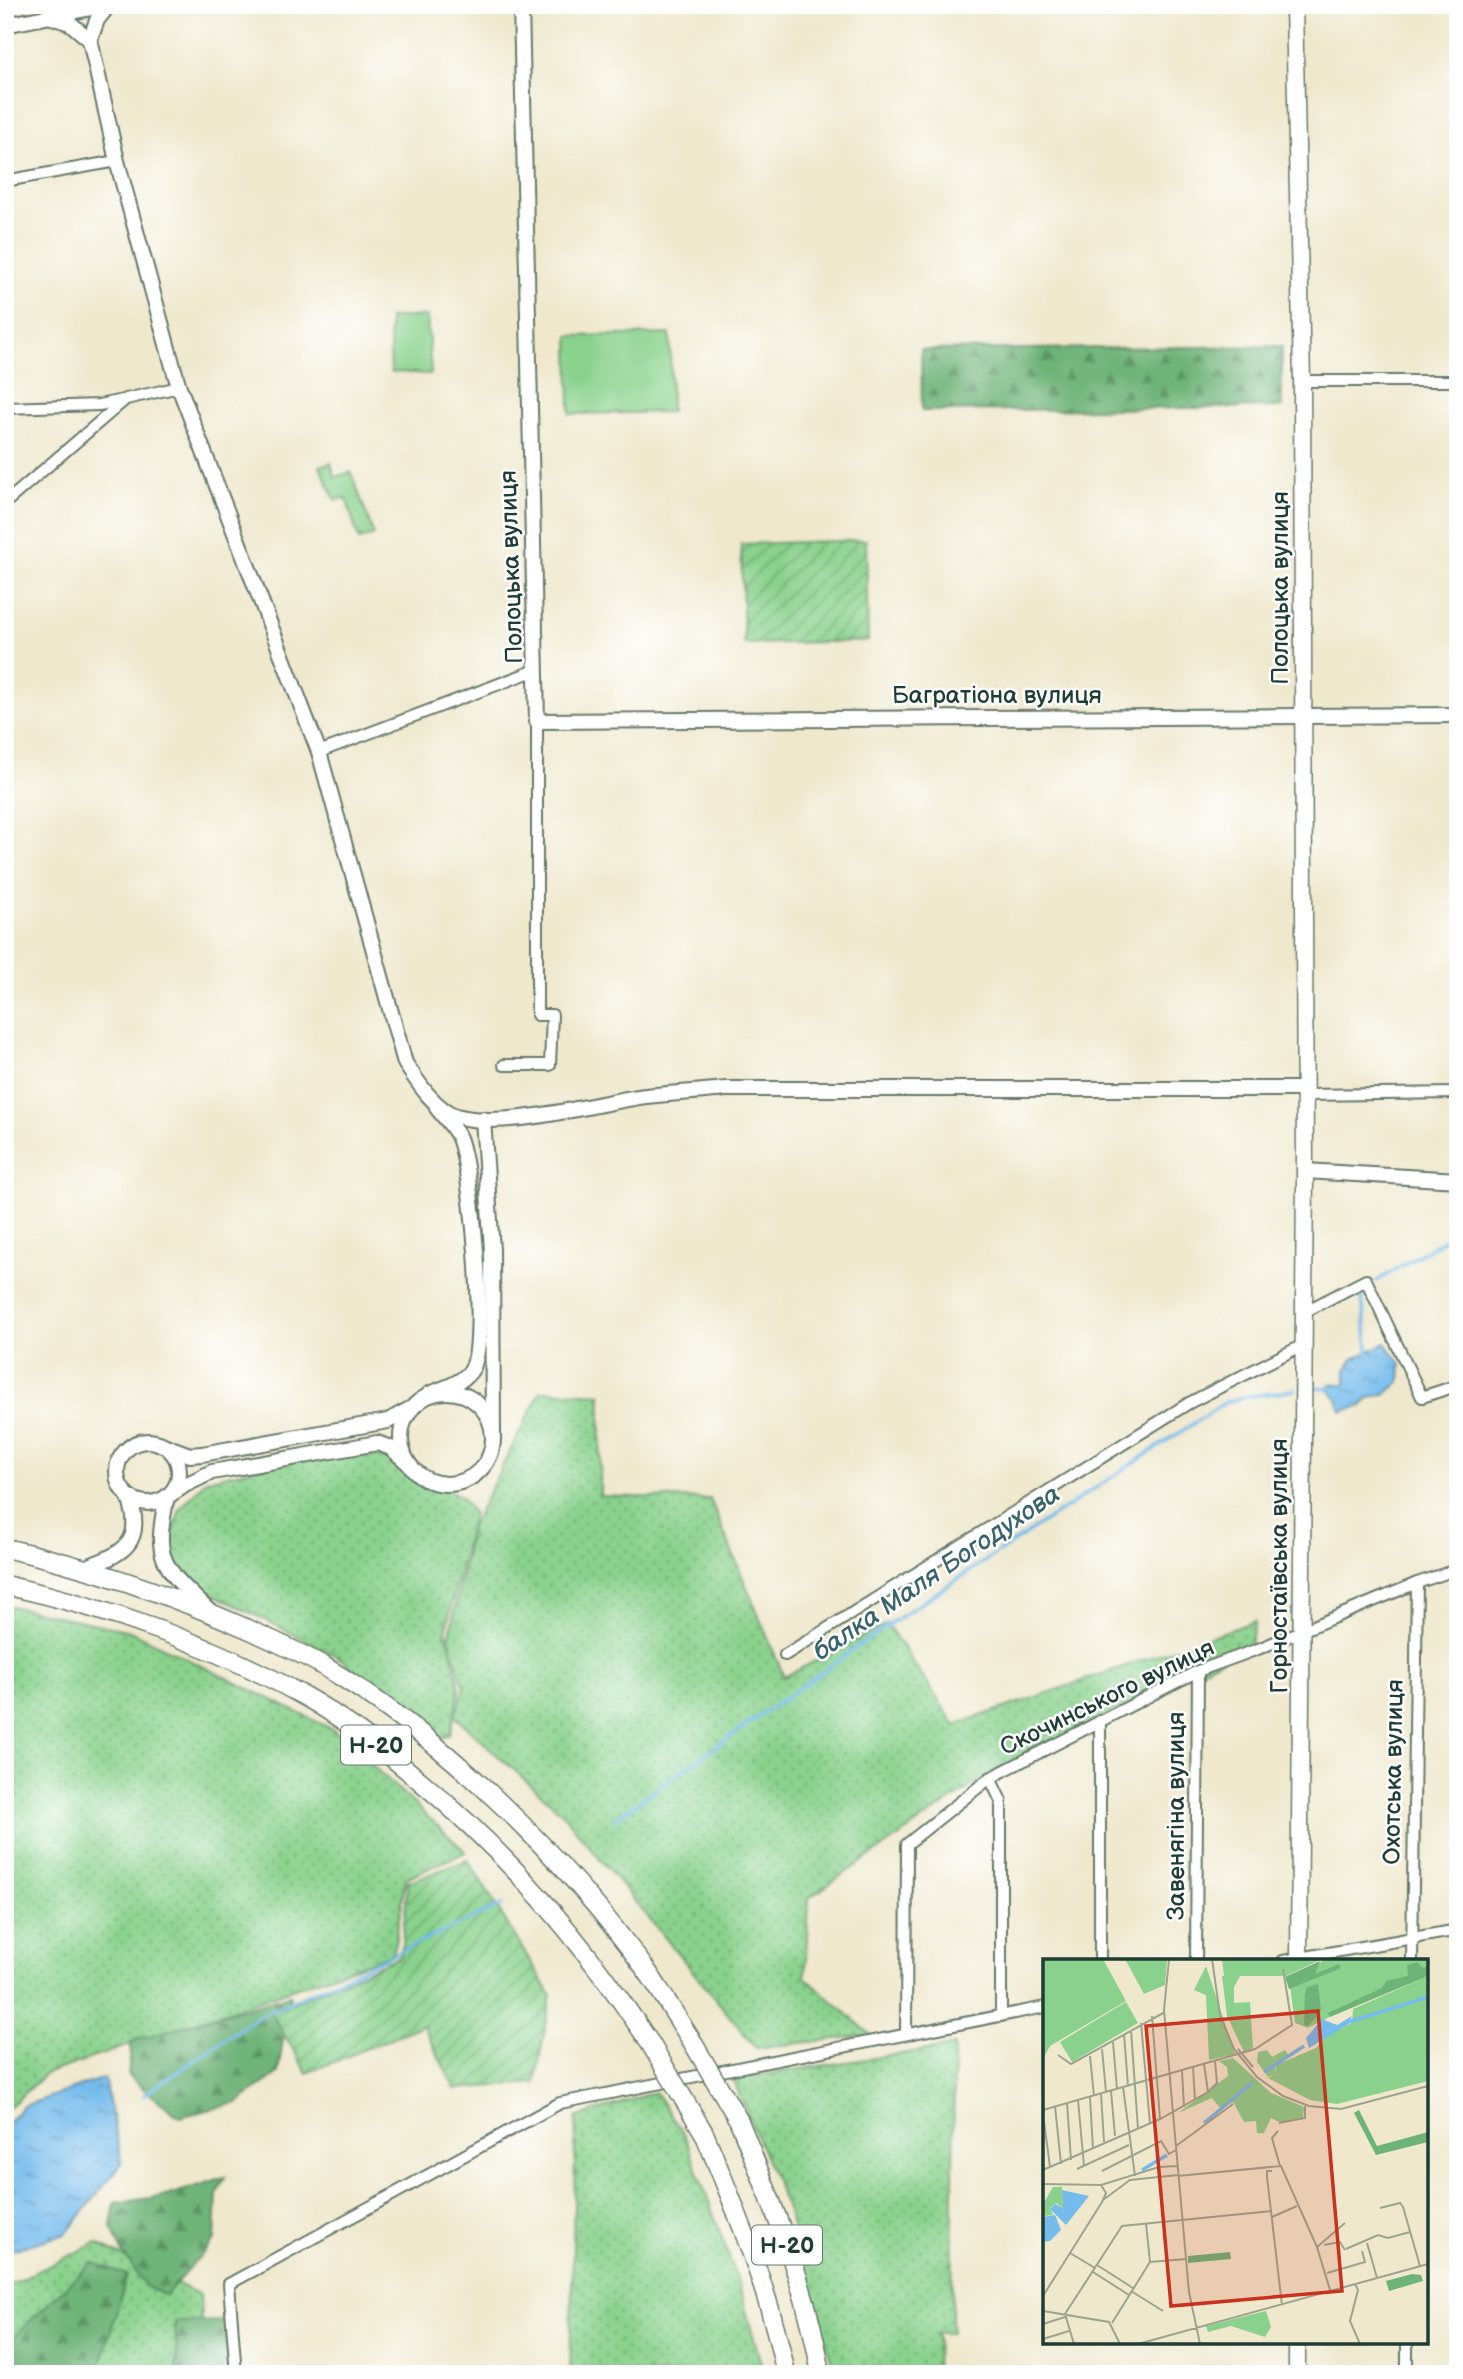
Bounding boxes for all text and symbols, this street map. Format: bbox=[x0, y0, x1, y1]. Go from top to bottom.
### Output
street label: Полоцька вулиця bbox=[494, 470, 529, 664]
street label: Полоцька вулиця bbox=[1266, 491, 1295, 685]
street label: Багратіона вулиця bbox=[892, 681, 1102, 710]
street label: Горностаївська вулиця bbox=[1265, 1438, 1294, 1694]
water label: балка Маля Богодухова bbox=[807, 1479, 1066, 1668]
street label: Скочинського вулиця bbox=[995, 1633, 1219, 1762]
street label: Охотська вулиця bbox=[1377, 1679, 1410, 1865]
street label: Завенягіна вулиця bbox=[1162, 1712, 1191, 1920]
road number: Н-20 bbox=[341, 1726, 411, 1764]
inset map bbox=[1043, 1959, 1428, 2344]
road number: Н-20 bbox=[752, 2226, 822, 2264]

